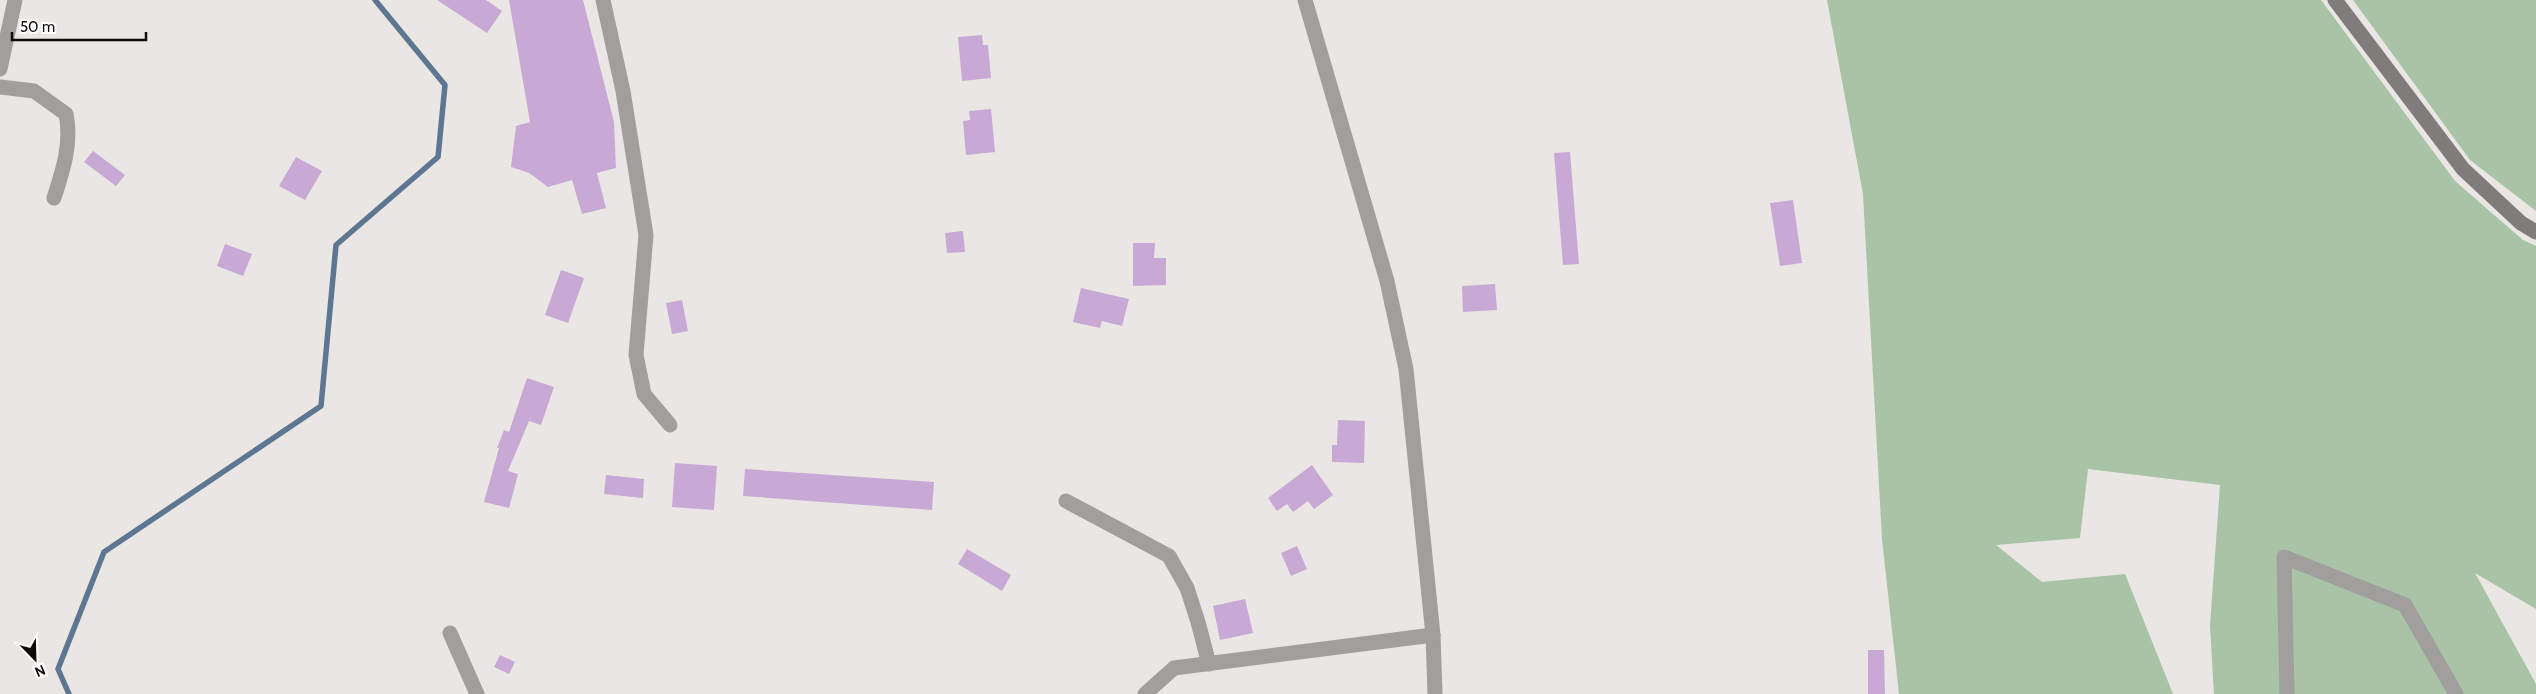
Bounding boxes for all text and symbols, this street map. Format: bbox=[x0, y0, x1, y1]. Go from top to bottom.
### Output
scale bar bbox=[12, 10, 146, 42]
text: 50 m bbox=[20, 18, 55, 36]
north arrow bbox=[10, 634, 60, 684]
text: N bbox=[32, 661, 48, 681]

